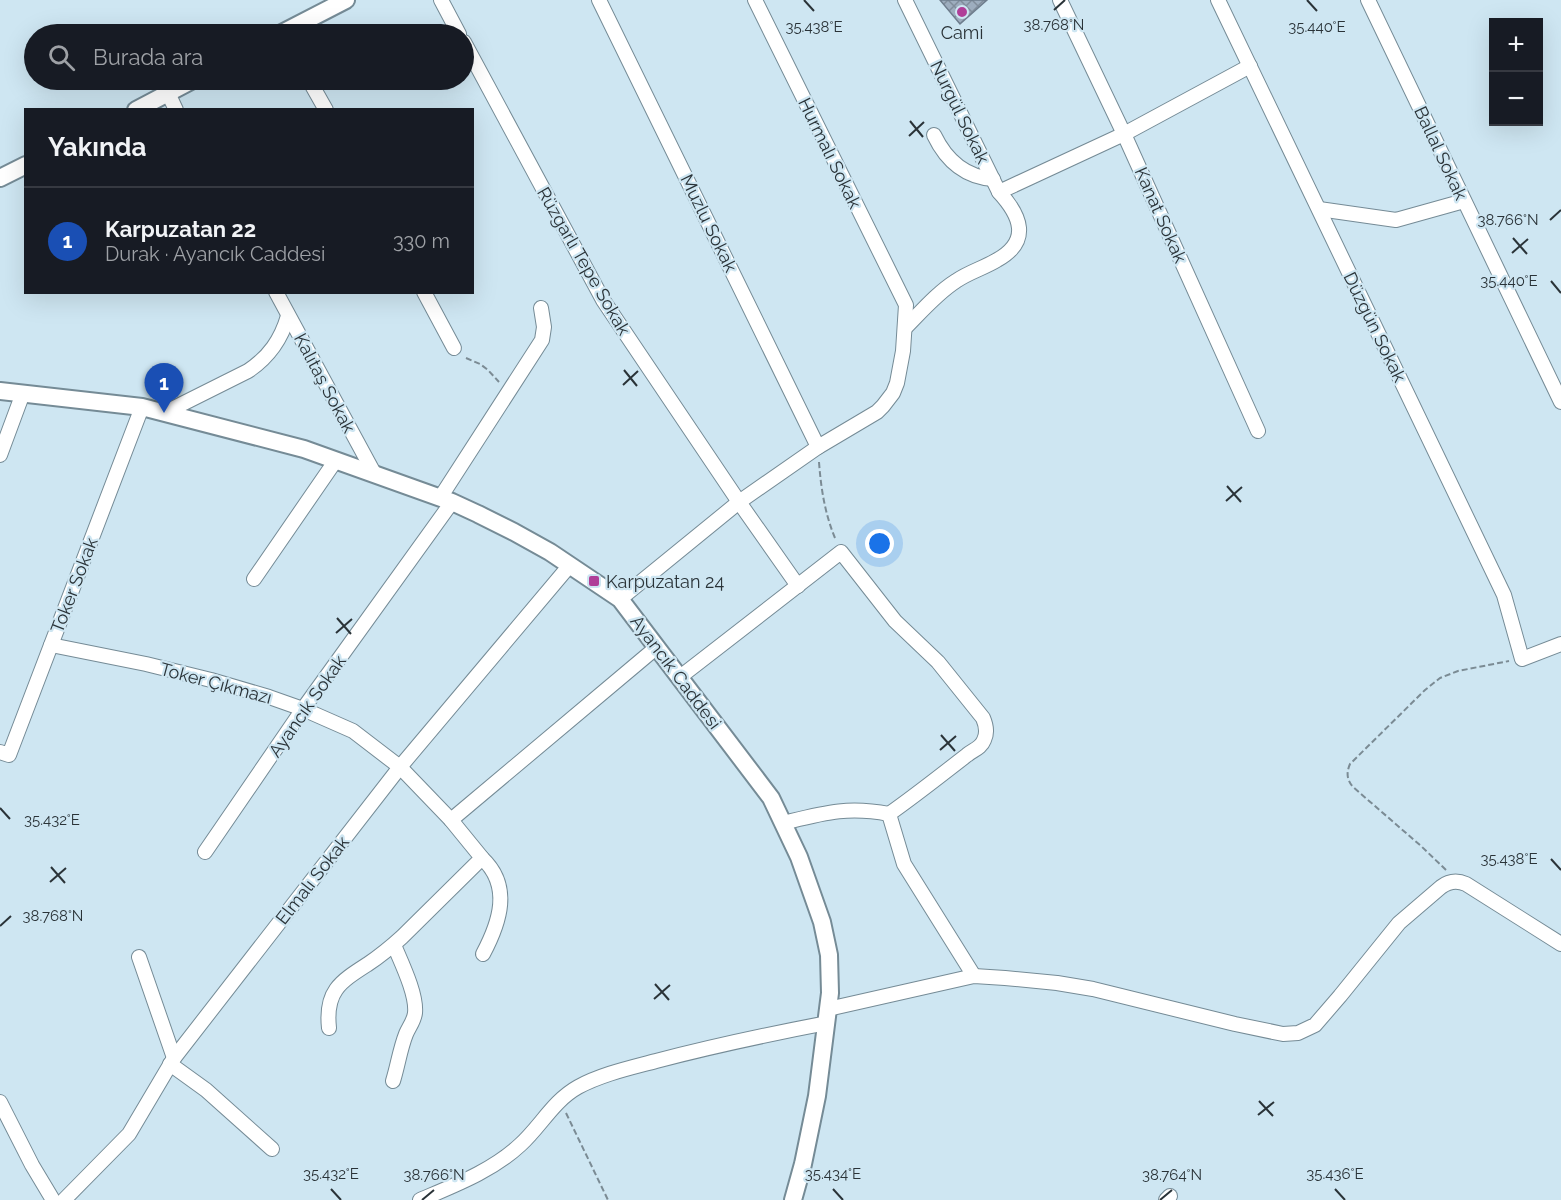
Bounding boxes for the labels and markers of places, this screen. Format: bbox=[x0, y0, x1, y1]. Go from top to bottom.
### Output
marker: Cami bbox=[955, 5, 969, 19]
place label: Cami bbox=[941, 22, 983, 43]
pin: 1 bbox=[144, 364, 184, 413]
place label: Karpuzatan 24 bbox=[606, 571, 724, 592]
marker: Karpuzatan 24 bbox=[587, 574, 601, 588]

